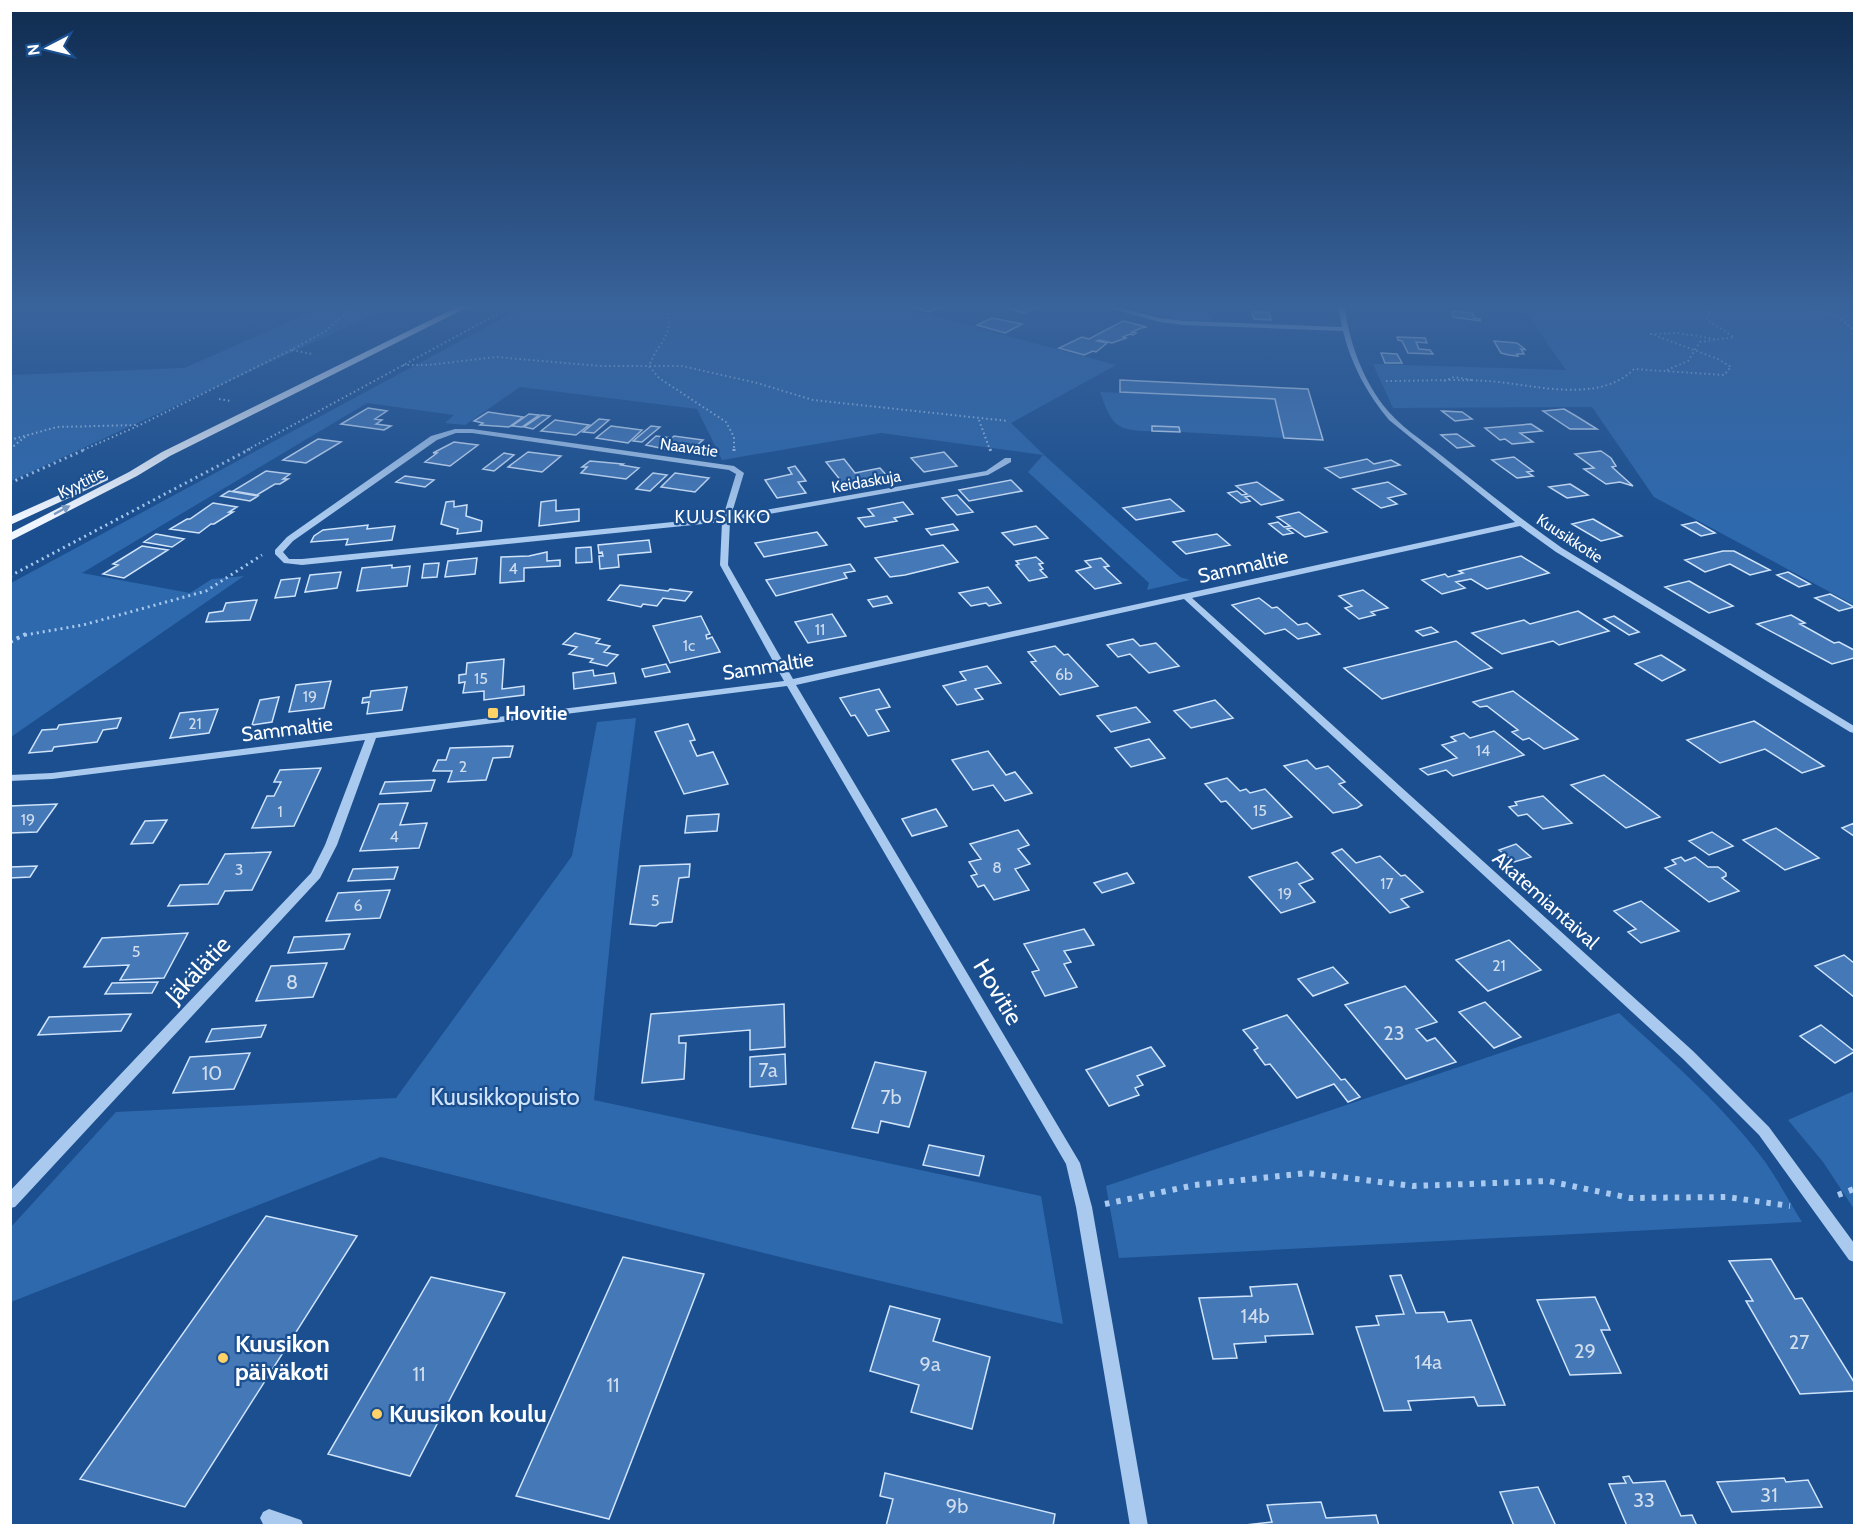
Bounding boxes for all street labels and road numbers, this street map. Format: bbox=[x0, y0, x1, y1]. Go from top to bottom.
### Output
street label: Naavatie bbox=[659, 434, 719, 461]
street label: Kyytitie bbox=[55, 463, 108, 502]
street label: Keidaskuja bbox=[830, 466, 902, 497]
street label: Kuusikkotie bbox=[1533, 510, 1606, 567]
street label: Sammaltie bbox=[1196, 544, 1290, 588]
street label: Sammaltie bbox=[721, 647, 815, 685]
street label: Sammaltie bbox=[240, 711, 334, 747]
street label: Akatemiantaival bbox=[1488, 846, 1604, 954]
street label: Jäkälätie bbox=[158, 930, 236, 1010]
street label: Hovitie bbox=[967, 953, 1029, 1030]

